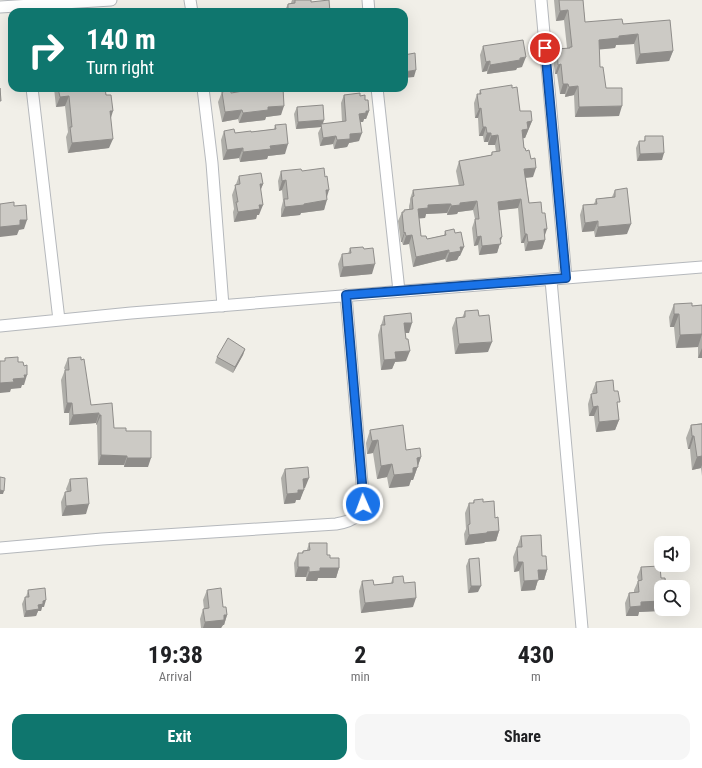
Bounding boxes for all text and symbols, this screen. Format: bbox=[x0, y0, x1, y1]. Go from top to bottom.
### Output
text: 140 m bbox=[86, 23, 156, 56]
icon: right bbox=[20, 24, 72, 76]
pin bbox=[528, 31, 562, 65]
icon: arrive bbox=[534, 37, 556, 59]
text: Turn right bbox=[86, 57, 154, 78]
position arrow bbox=[342, 483, 384, 525]
map controls bbox=[654, 536, 690, 616]
button: sound bbox=[654, 536, 690, 572]
button: search bbox=[654, 580, 690, 616]
text: 19:38 bbox=[148, 641, 203, 669]
text: 2 bbox=[354, 641, 366, 669]
text: 430 bbox=[518, 641, 554, 669]
text: Arrival bbox=[159, 669, 192, 684]
text: min bbox=[351, 669, 370, 684]
text: m bbox=[531, 669, 541, 684]
button: Exit bbox=[12, 714, 347, 760]
button: Share bbox=[355, 714, 690, 760]

